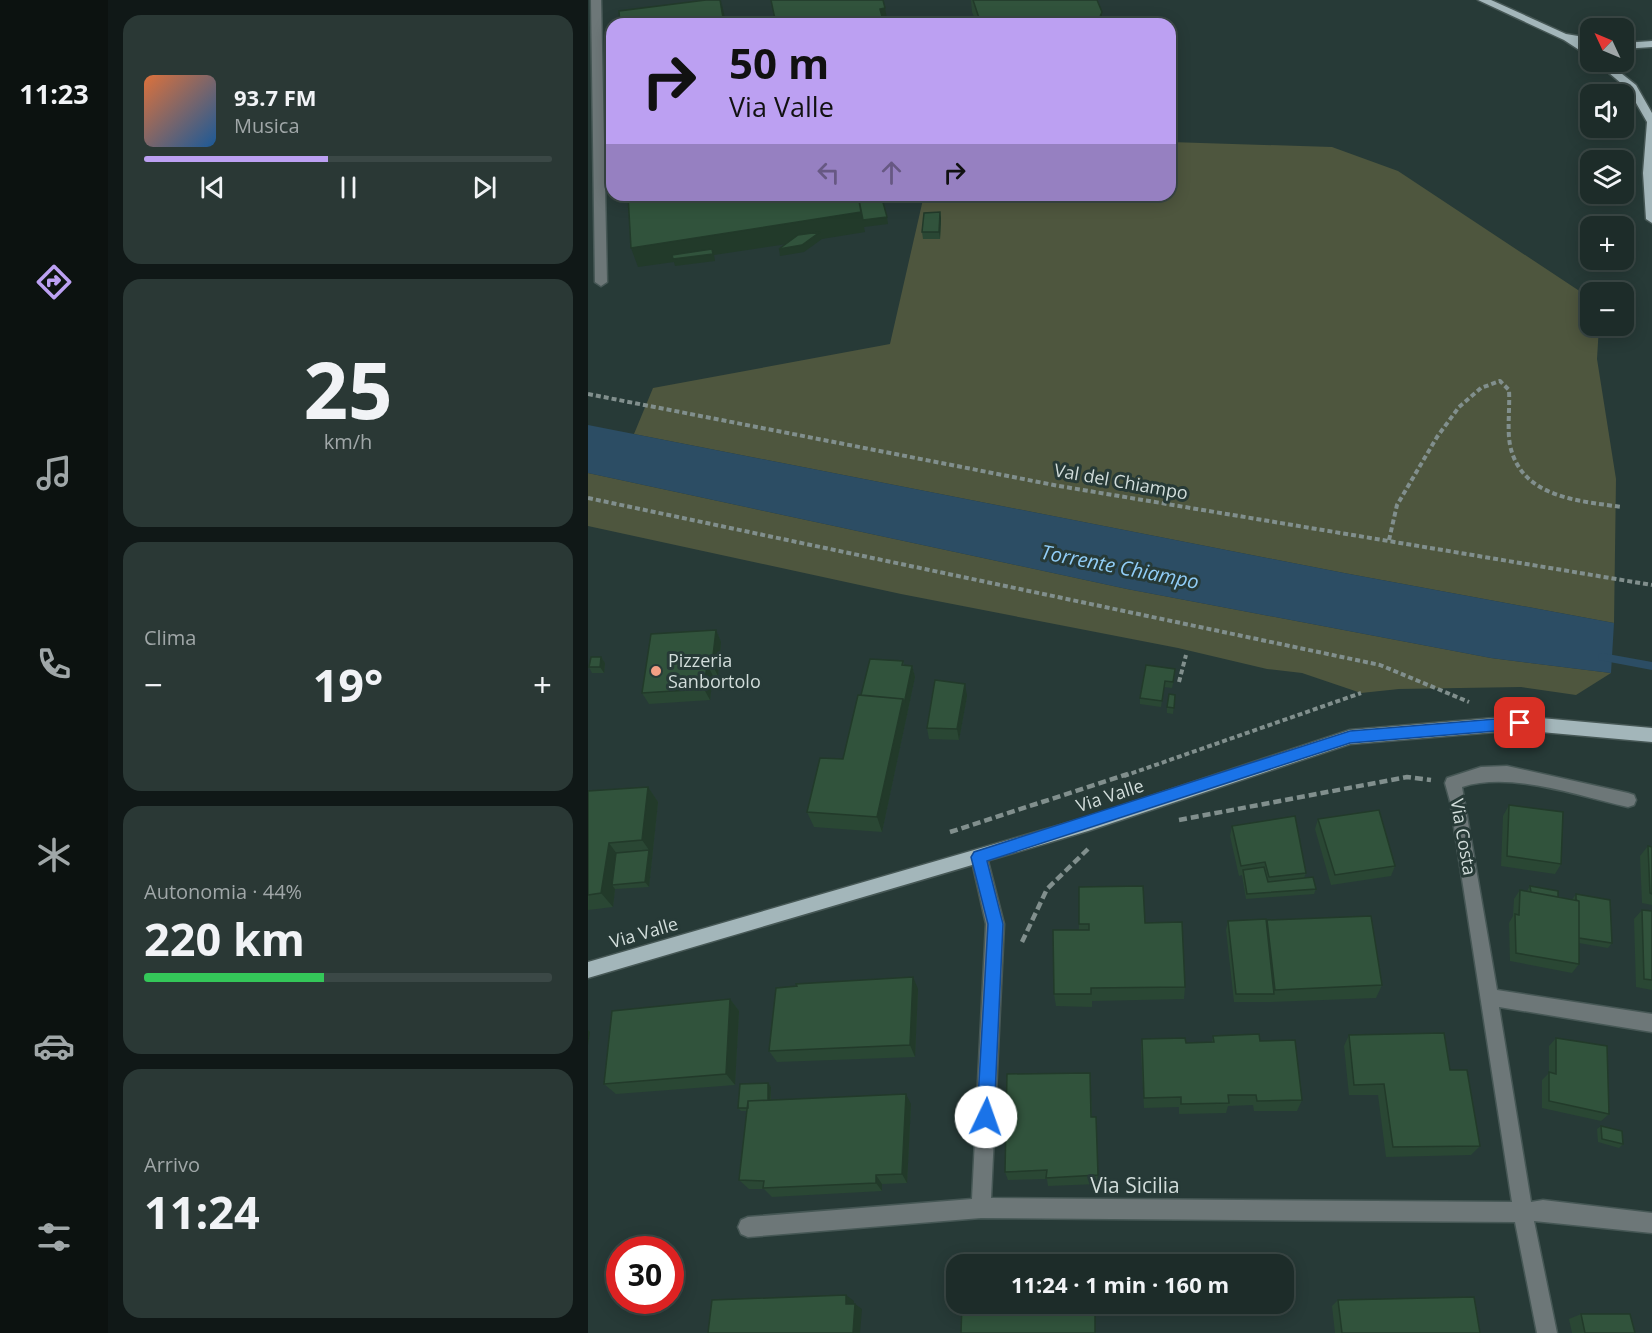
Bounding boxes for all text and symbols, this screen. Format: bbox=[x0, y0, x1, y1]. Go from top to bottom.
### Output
north arrow bbox=[1580, 18, 1634, 72]
map controls bbox=[1580, 18, 1634, 336]
text: 50 m bbox=[729, 34, 829, 91]
icon: right bbox=[630, 42, 708, 120]
text: 11:23 bbox=[19, 75, 89, 112]
text: 93.7 FM bbox=[234, 82, 317, 112]
button: sound bbox=[1580, 84, 1634, 138]
text: Via Valle bbox=[729, 88, 834, 125]
text: Musica bbox=[234, 112, 300, 139]
button: layers bbox=[1580, 150, 1634, 204]
icon: left bbox=[812, 156, 845, 189]
icon: ahead bbox=[875, 156, 908, 189]
icon: right bbox=[938, 156, 971, 189]
icon: previous bbox=[196, 171, 229, 204]
icon: pause bbox=[332, 171, 365, 204]
icon: next bbox=[468, 171, 501, 204]
button: + bbox=[1580, 216, 1634, 270]
icon: directions bbox=[33, 261, 75, 303]
button: − bbox=[1580, 282, 1634, 336]
text: 25 bbox=[303, 336, 393, 442]
text: km/h bbox=[324, 428, 372, 455]
icon: music bbox=[33, 452, 75, 494]
street label: Val del Chiampo bbox=[1052, 457, 1190, 505]
water label: Torrente Chiampo bbox=[1039, 538, 1201, 595]
text: Clima bbox=[144, 624, 196, 651]
icon: phone bbox=[33, 643, 75, 685]
place label: Pizzeria Sanbortolo bbox=[668, 648, 761, 693]
text: 19° bbox=[313, 654, 383, 715]
text: − bbox=[144, 662, 163, 707]
text: + bbox=[533, 662, 552, 707]
marker: Pizzeria Sanbortolo bbox=[649, 664, 663, 678]
pin bbox=[1494, 697, 1545, 748]
icon: arrive bbox=[1503, 706, 1536, 739]
street label: Via Valle bbox=[1073, 773, 1147, 817]
street label: Via Costa bbox=[1445, 797, 1482, 877]
icon: climate bbox=[33, 834, 75, 876]
text: Autonomia · 44% bbox=[144, 878, 302, 905]
text: 220 km bbox=[144, 908, 305, 969]
street label: Via Valle bbox=[607, 911, 681, 953]
icon: car bbox=[33, 1025, 75, 1067]
position arrow bbox=[954, 1085, 1018, 1149]
text: Arrivo bbox=[144, 1151, 200, 1178]
street label: Via Sicilia bbox=[1090, 1171, 1180, 1199]
text: 11:24 bbox=[144, 1181, 260, 1242]
icon: filters bbox=[33, 1216, 75, 1258]
speed limit sign: 30 bbox=[606, 1236, 684, 1314]
text: 11:24 · 1 min · 160 m bbox=[1011, 1269, 1229, 1299]

